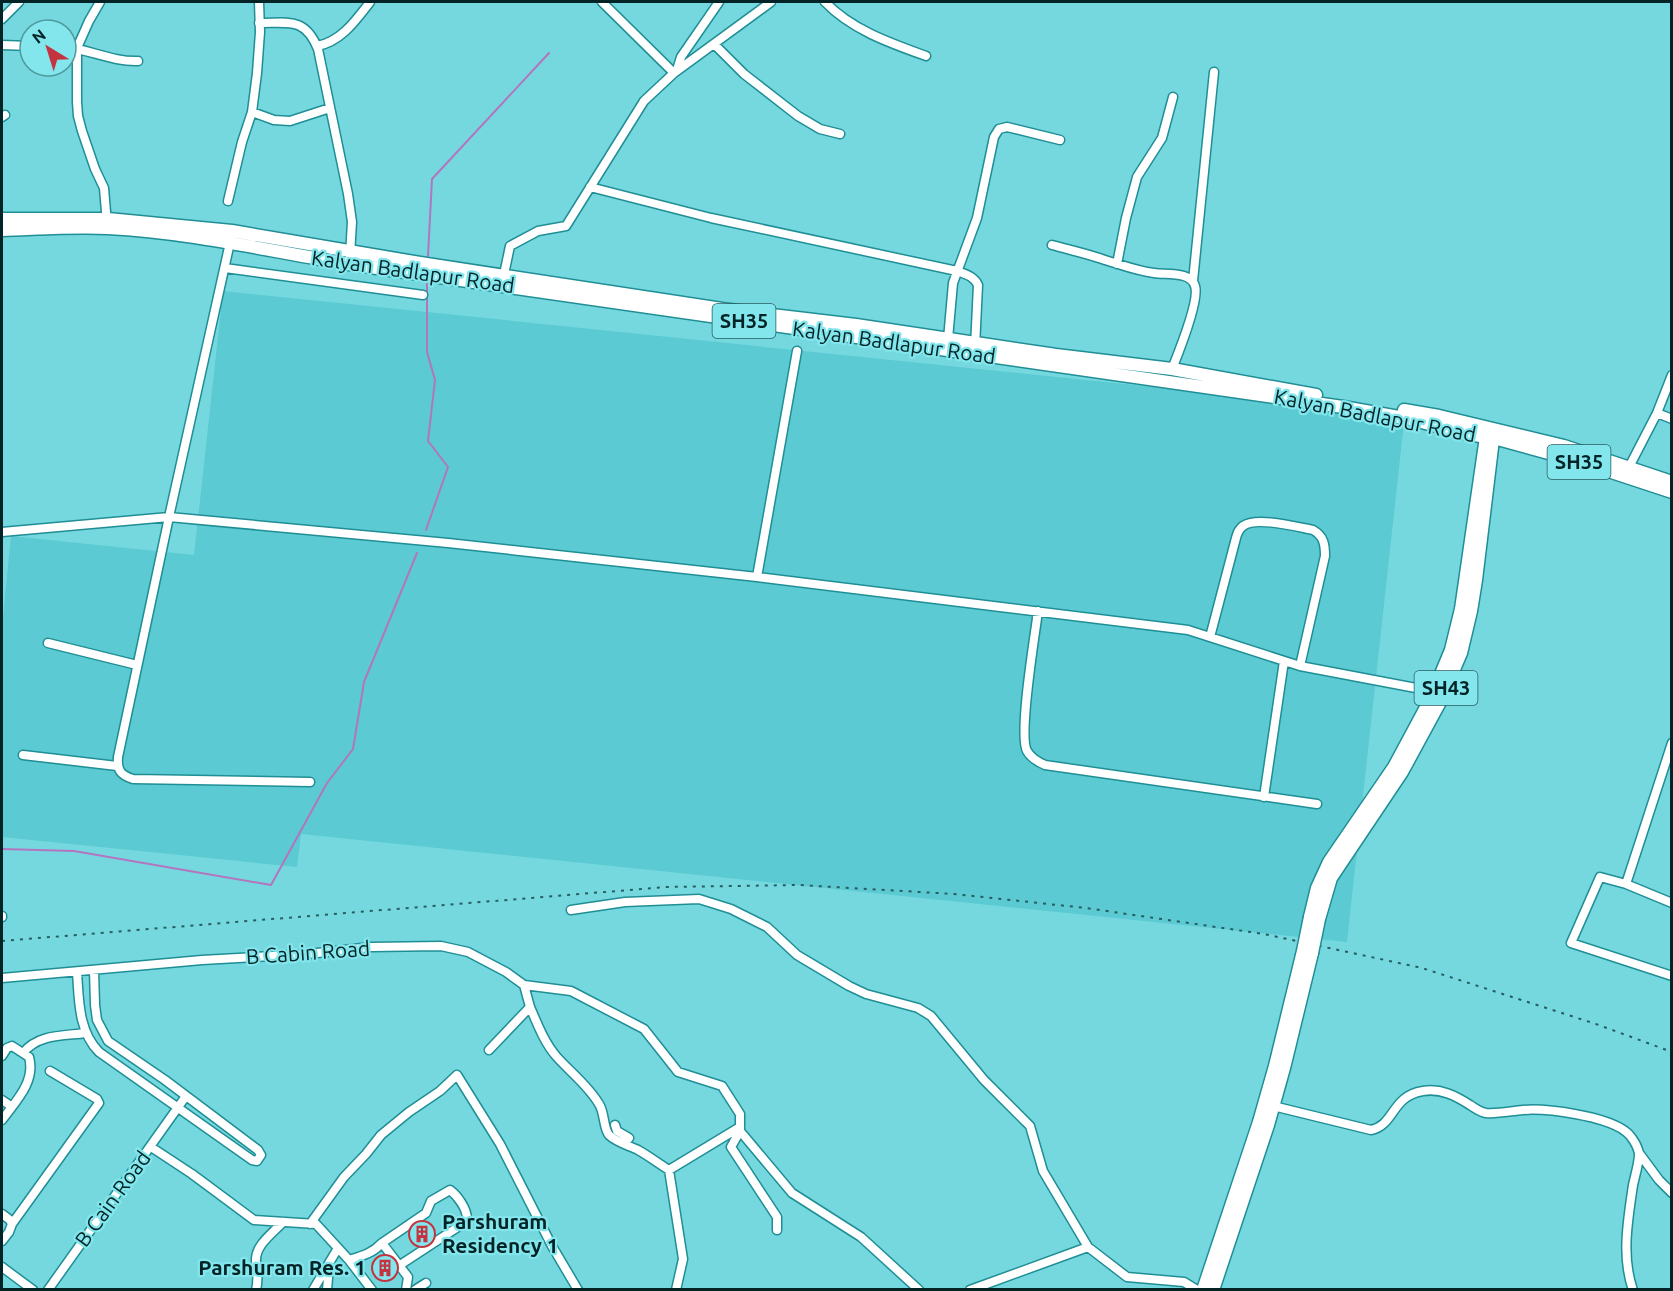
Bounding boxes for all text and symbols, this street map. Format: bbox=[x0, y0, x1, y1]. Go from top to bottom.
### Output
north arrow bbox=[18, 18, 78, 78]
text: N bbox=[29, 25, 49, 47]
street label: Kalyan Badlapur Road bbox=[310, 245, 516, 297]
road number: SH35 bbox=[712, 304, 776, 338]
street label: Kalyan Badlapur Road bbox=[791, 316, 997, 368]
street label: Kalyan Badlapur Road bbox=[1272, 384, 1478, 446]
road number: SH35 bbox=[1548, 445, 1610, 479]
road number: SH43 bbox=[1414, 671, 1478, 705]
street label: B Cabin Road bbox=[245, 936, 371, 968]
street label: B Cain Road bbox=[70, 1146, 155, 1251]
place label: Parshuram Residency 1 bbox=[442, 1209, 559, 1257]
building icon: Parshuram Residency 1 bbox=[407, 1219, 437, 1249]
building icon: Parshuram Res. 1 bbox=[370, 1253, 400, 1283]
place label: Parshuram Res. 1 bbox=[198, 1255, 366, 1279]

